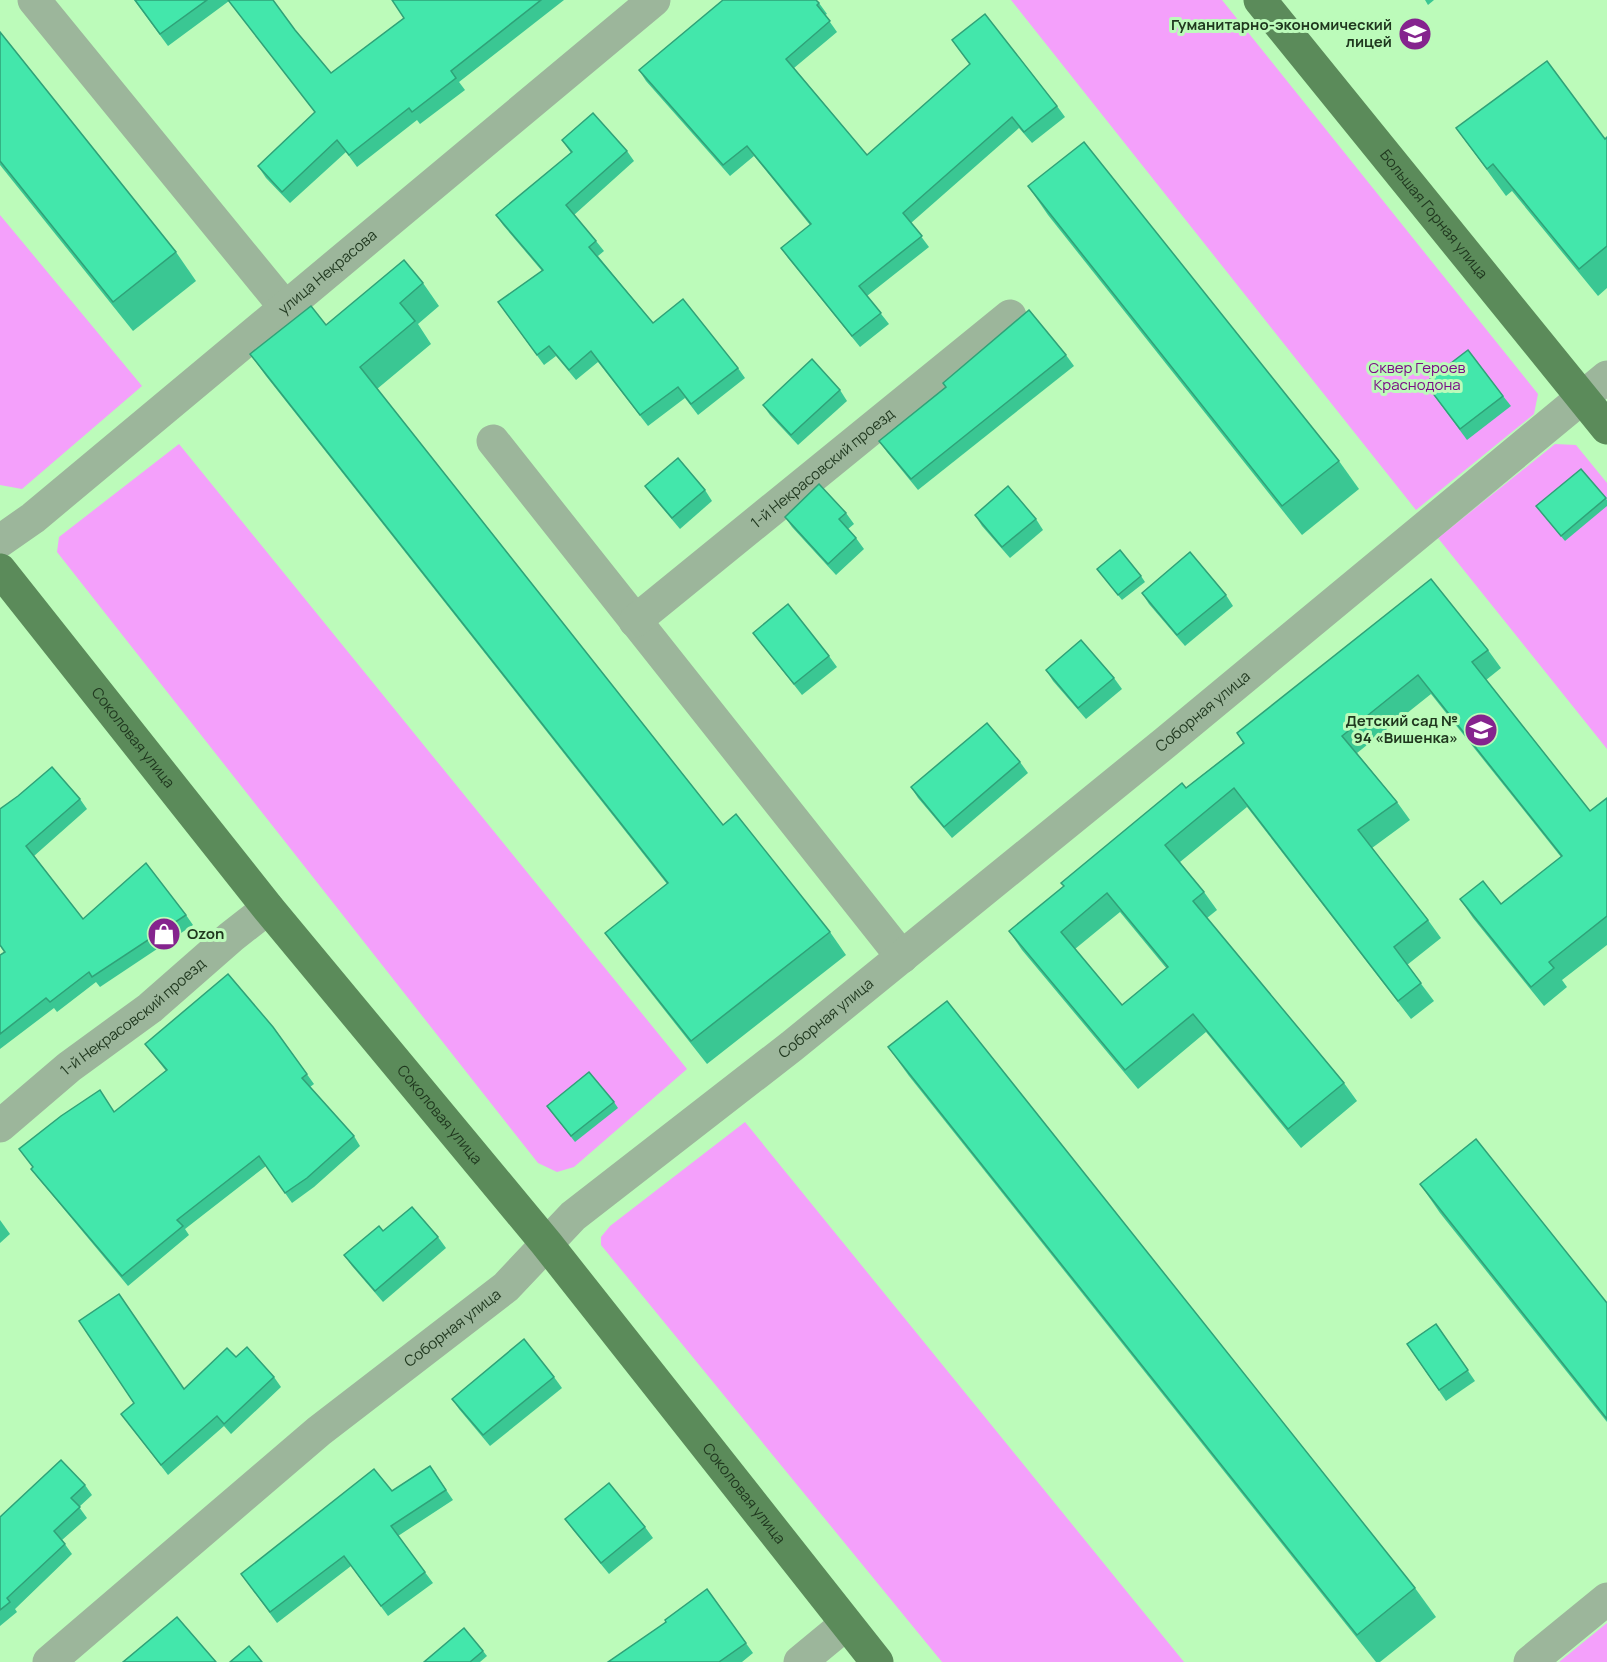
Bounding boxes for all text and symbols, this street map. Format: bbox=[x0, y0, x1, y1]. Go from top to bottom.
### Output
place label: Гуманитарно-экономический лицей bbox=[1171, 14, 1392, 52]
school or university icon: Гуманитарно-экономический лицей bbox=[1397, 16, 1433, 52]
street label: Большая Горная улица bbox=[1375, 145, 1493, 283]
street label: улица Некрасова bbox=[274, 224, 381, 319]
park label: Сквер Героев Краснодона bbox=[1368, 357, 1466, 395]
street label: 1-й Некрасовский проезд bbox=[746, 403, 899, 533]
street label: Соборная улица bbox=[1151, 666, 1254, 757]
street label: Соколовая улица bbox=[87, 683, 180, 792]
place label: Детский сад № 94 «Вишенка» bbox=[1346, 710, 1458, 748]
school or university icon: Детский сад № 94 «Вишенка» bbox=[1463, 712, 1499, 748]
shop icon: Ozon bbox=[146, 916, 182, 952]
place label: Ozon bbox=[187, 923, 224, 944]
street label: 1-й Некрасовский проезд bbox=[55, 953, 210, 1080]
street label: Соборная улица bbox=[774, 973, 878, 1063]
street label: Соколовая улица bbox=[392, 1060, 487, 1169]
street label: Соборная улица bbox=[400, 1284, 505, 1372]
street label: Соколовая улица bbox=[698, 1438, 791, 1548]

